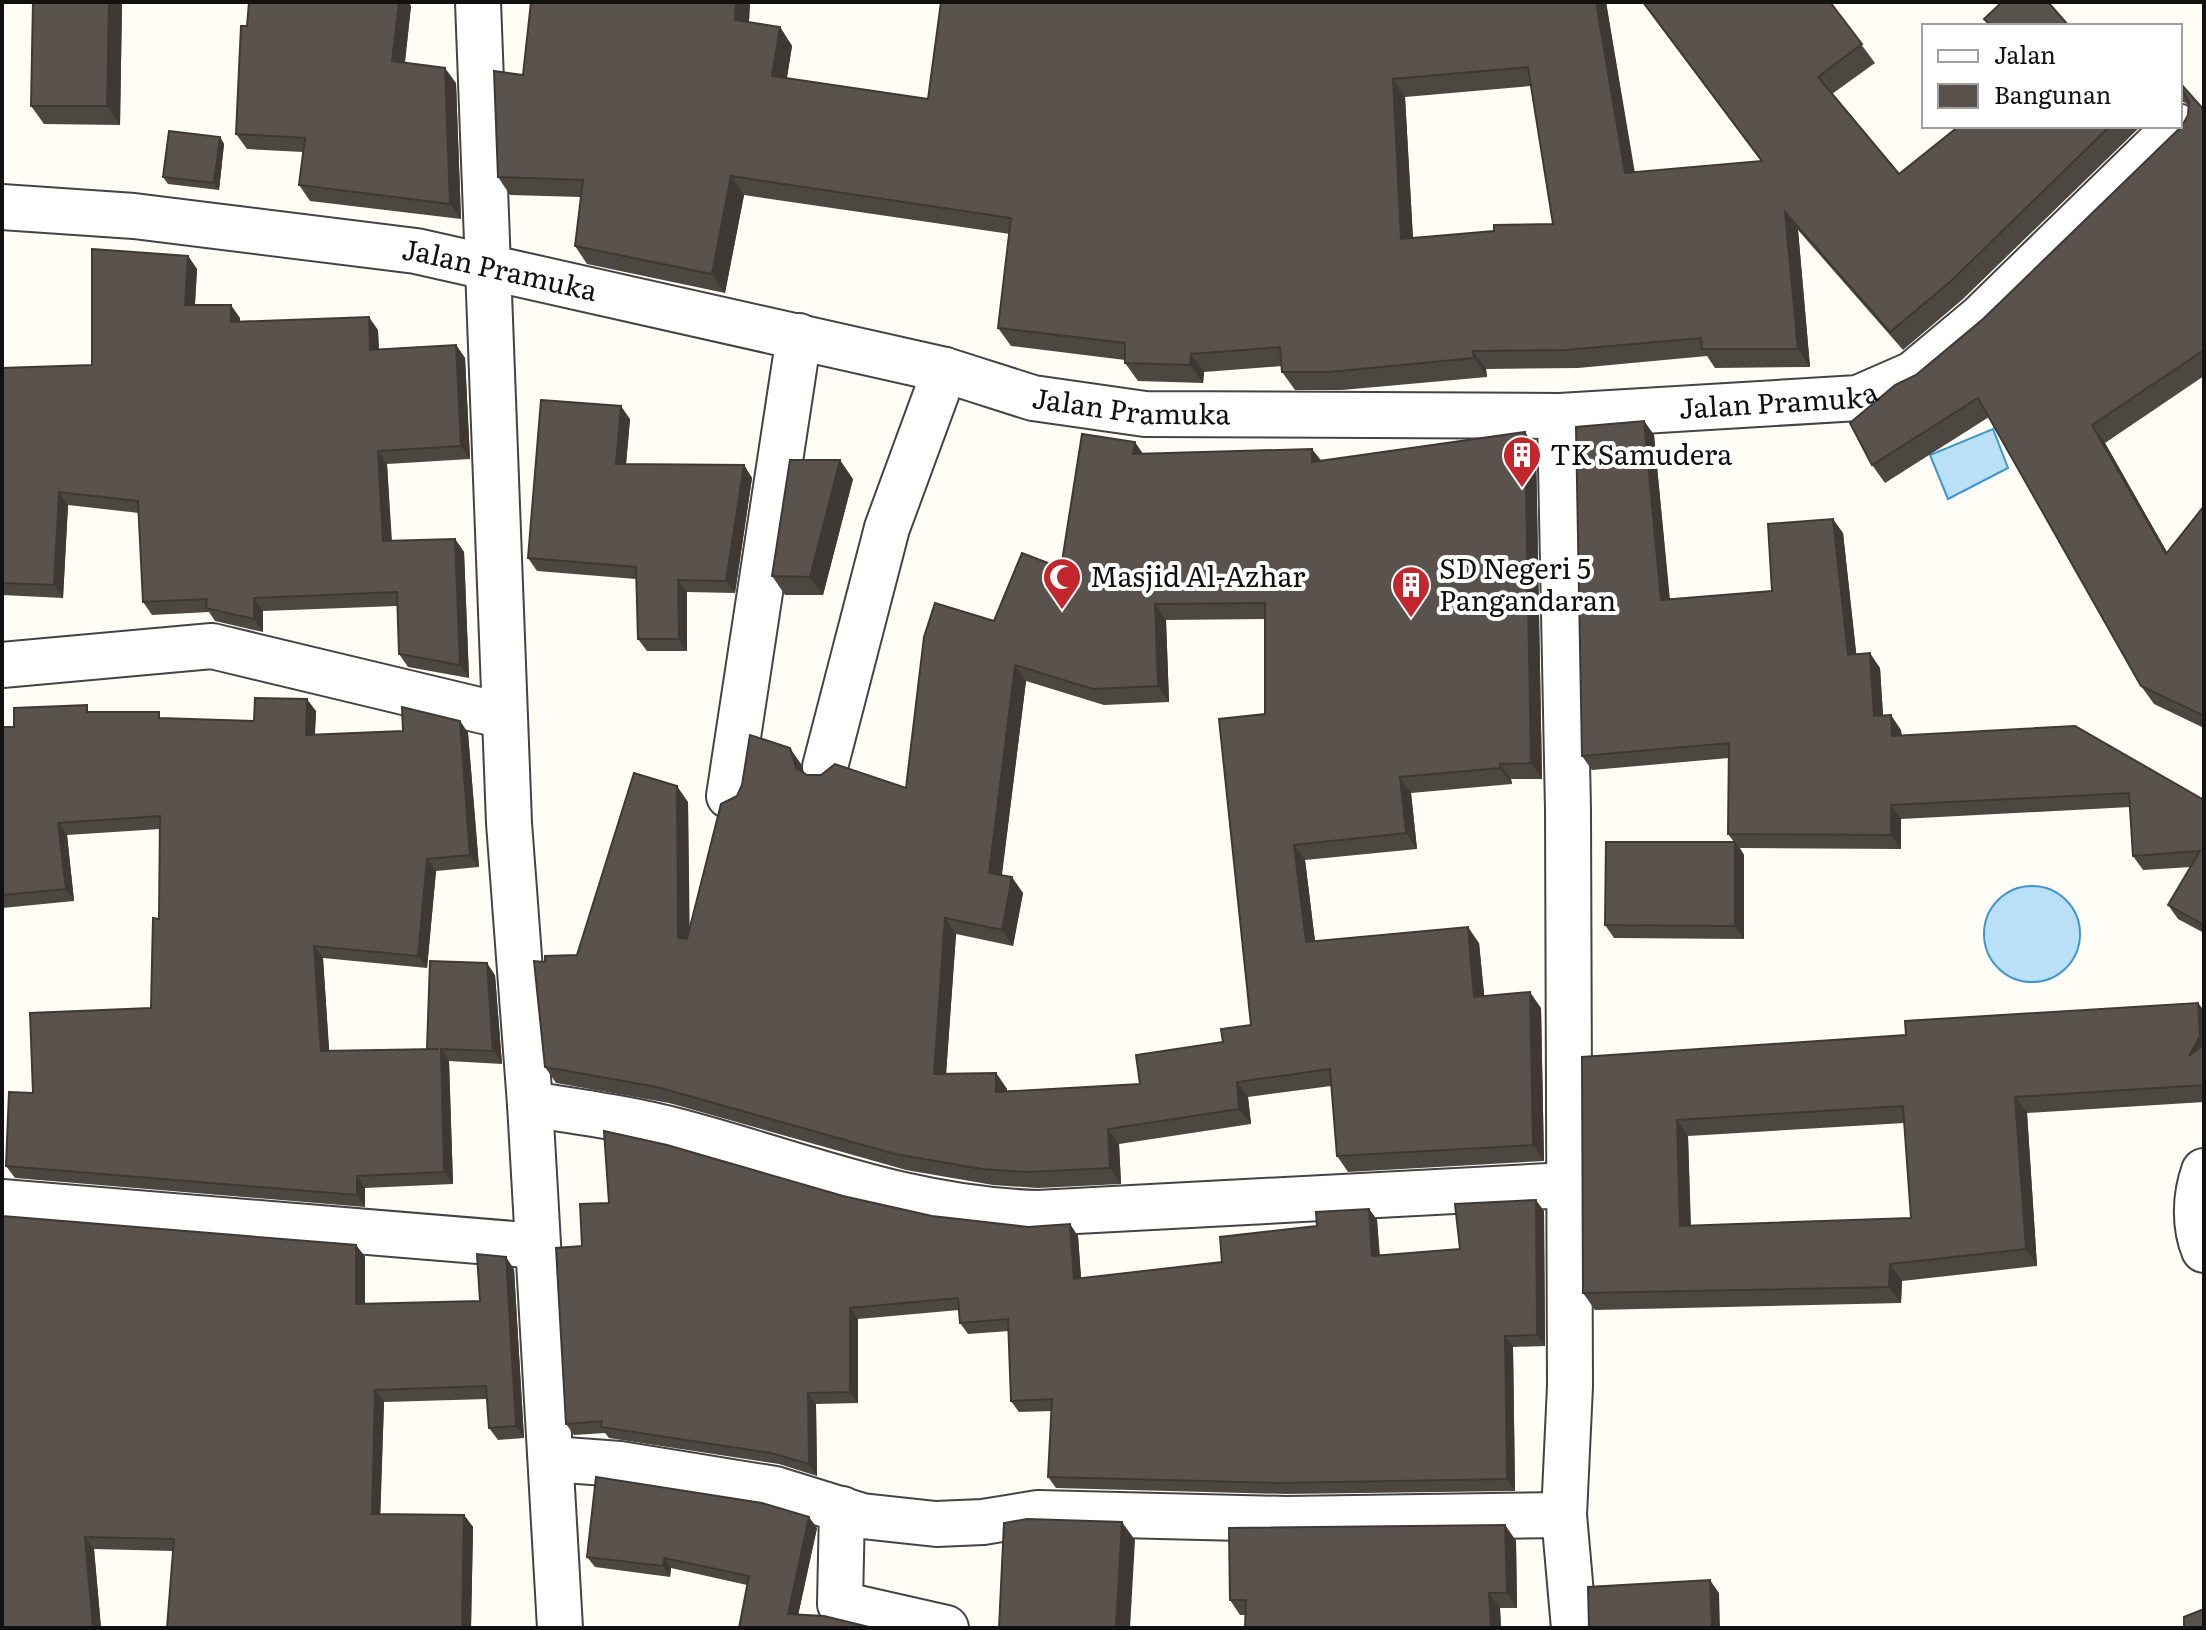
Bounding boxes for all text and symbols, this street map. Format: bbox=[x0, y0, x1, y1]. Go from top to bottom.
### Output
legend bbox=[1922, 24, 2182, 128]
text: Jalan bbox=[1994, 36, 2056, 71]
text: Bangunan bbox=[1994, 76, 2112, 111]
street label: Jalan Pramuka bbox=[400, 226, 602, 310]
street label: Jalan Pramuka bbox=[1678, 369, 1884, 428]
street label: Jalan Pramuka bbox=[1030, 375, 1231, 433]
place label: TK Samudera bbox=[1550, 432, 1732, 474]
building icon: TK Samudera bbox=[1501, 434, 1543, 489]
place label: SD Negeri 5 Pangandaran bbox=[1439, 546, 1616, 620]
place label: Masjid Al-Azhar bbox=[1090, 554, 1306, 596]
mosque icon: Masjid Al-Azhar bbox=[1041, 556, 1083, 611]
building icon: SD Negeri 5 Pangandaran bbox=[1390, 564, 1432, 619]

